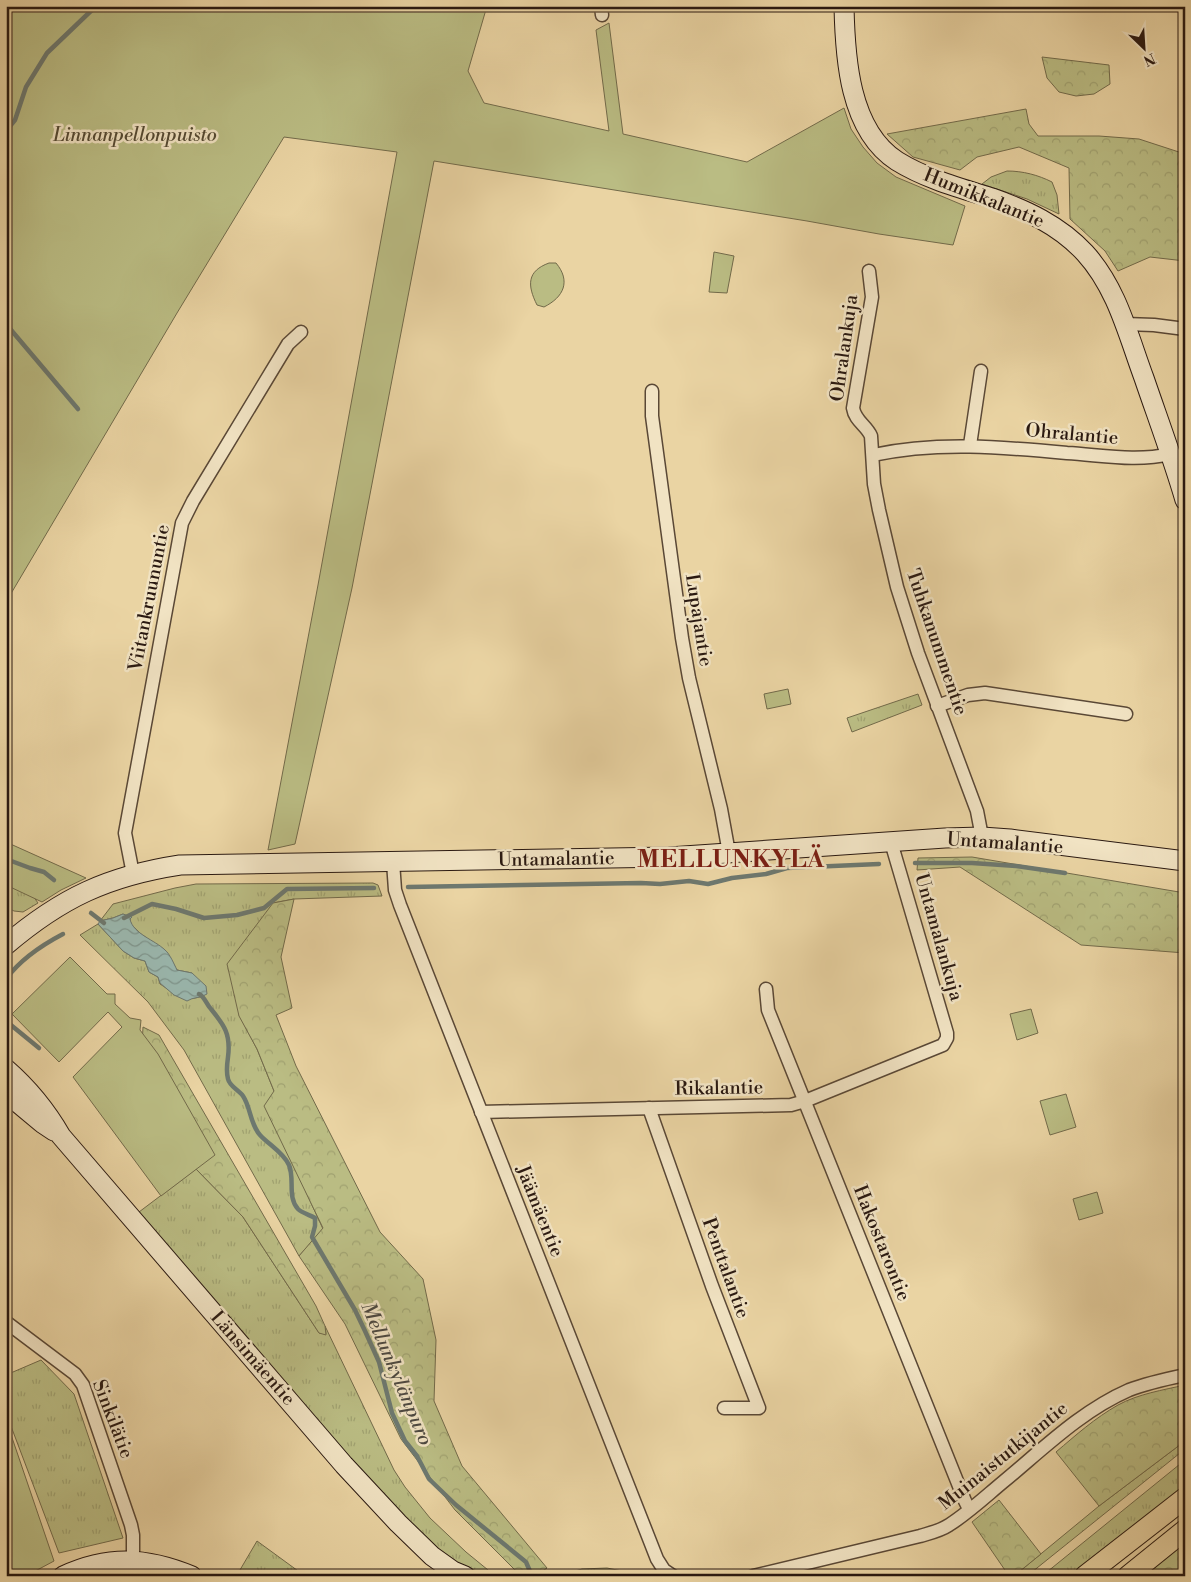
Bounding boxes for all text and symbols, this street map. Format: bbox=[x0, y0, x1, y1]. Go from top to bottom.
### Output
north arrow bbox=[1118, 22, 1168, 72]
text: N bbox=[1140, 48, 1158, 69]
park label: Linnanpellonpuisto bbox=[52, 123, 217, 147]
street label: Humikkalantie bbox=[920, 163, 1048, 233]
street label: Ohralankuja bbox=[825, 293, 863, 403]
street label: Ohralantie bbox=[1025, 418, 1119, 450]
street label: Viitankruununtie bbox=[123, 522, 175, 674]
street label: Tuhkanummentie bbox=[901, 566, 973, 718]
street label: Lupajantie bbox=[680, 572, 718, 668]
street label: Untamalantie bbox=[946, 827, 1064, 859]
district label: MELLUNKYLÄ bbox=[637, 844, 825, 875]
street label: Untamalantie bbox=[497, 846, 615, 872]
street label: Untamalankuja bbox=[909, 870, 969, 1004]
street label: Rikalantie bbox=[674, 1075, 764, 1101]
street label: Jäämäentie bbox=[510, 1161, 569, 1260]
street label: Hakostarontie bbox=[848, 1182, 916, 1304]
street label: Penttalantie bbox=[697, 1214, 755, 1322]
water label: Mellunkylänpuro bbox=[355, 1299, 437, 1449]
street label: Länsimäentie bbox=[205, 1306, 301, 1410]
street label: Sinkilätie bbox=[87, 1376, 139, 1462]
street label: Muinaistutkijantie bbox=[933, 1396, 1073, 1516]

